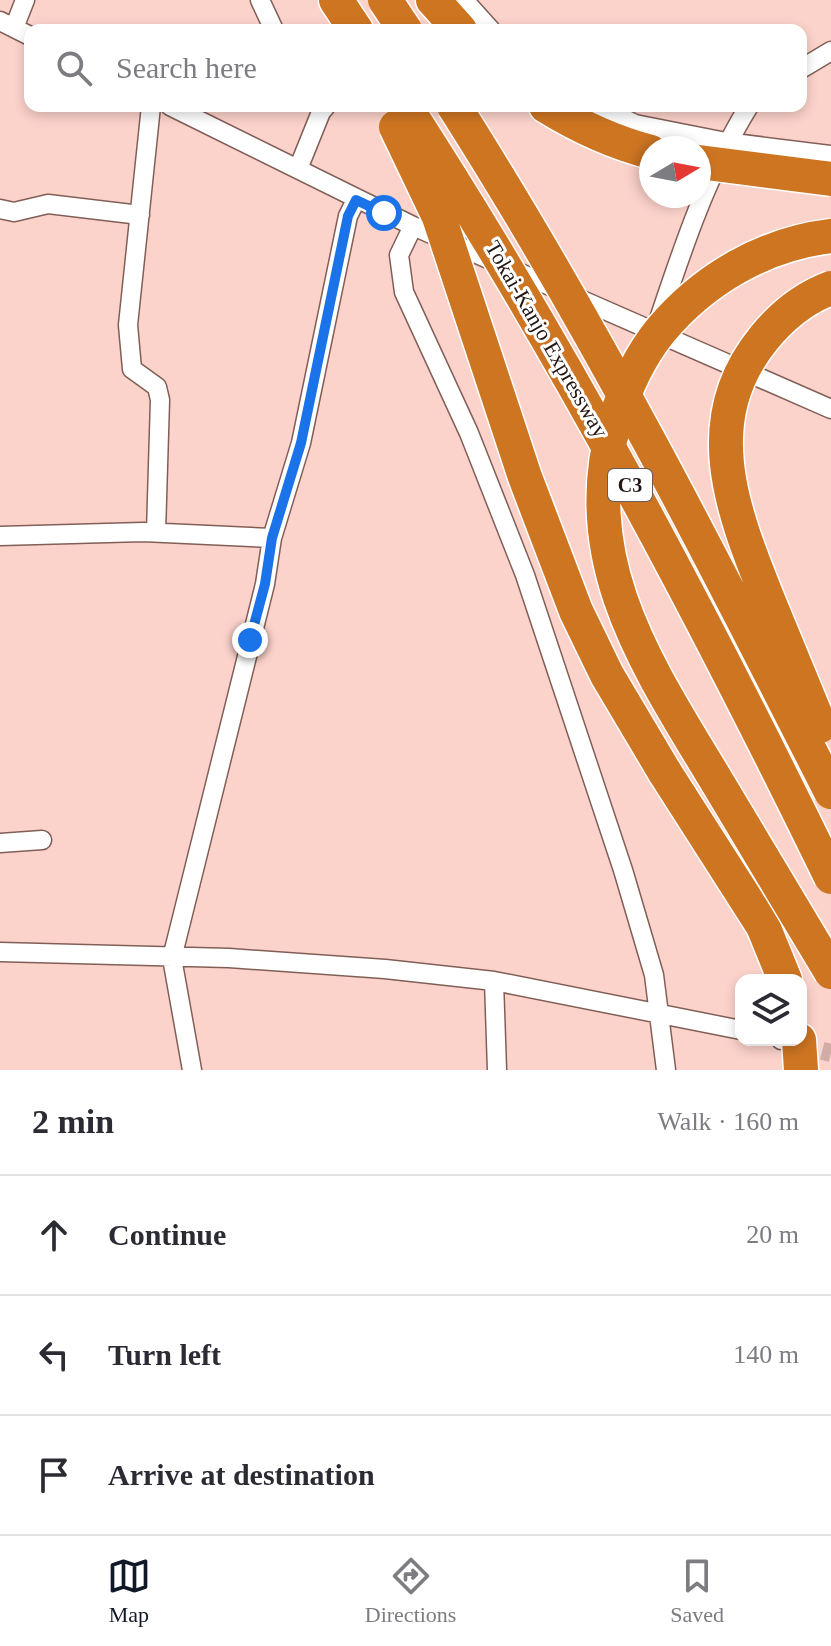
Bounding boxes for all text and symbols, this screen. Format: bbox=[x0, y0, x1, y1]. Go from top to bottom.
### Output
search box bbox=[24, 24, 807, 112]
icon: search bbox=[52, 46, 96, 90]
text: Search here bbox=[116, 51, 257, 84]
north arrow bbox=[639, 136, 711, 208]
route start bbox=[366, 195, 402, 231]
street label: Tokai-Kanjo Expressway bbox=[481, 236, 613, 442]
road number: C3 bbox=[608, 469, 652, 501]
route end bbox=[232, 622, 268, 658]
map controls bbox=[735, 974, 807, 1046]
button: layers bbox=[735, 974, 807, 1046]
text: 2 min bbox=[32, 1103, 114, 1140]
text: Walk · 160 m bbox=[657, 1107, 799, 1136]
icon: ahead bbox=[32, 1213, 76, 1257]
text: Continue bbox=[108, 1218, 226, 1251]
text: 20 m bbox=[746, 1220, 799, 1249]
icon: left bbox=[32, 1333, 76, 1377]
text: Turn left bbox=[108, 1338, 221, 1371]
text: 140 m bbox=[733, 1340, 799, 1369]
icon: arrive bbox=[32, 1453, 76, 1497]
text: Arrive at destination bbox=[108, 1458, 375, 1491]
tab: Map bbox=[107, 1554, 151, 1628]
tab: Directions bbox=[365, 1554, 456, 1628]
tab: Saved bbox=[670, 1554, 724, 1628]

